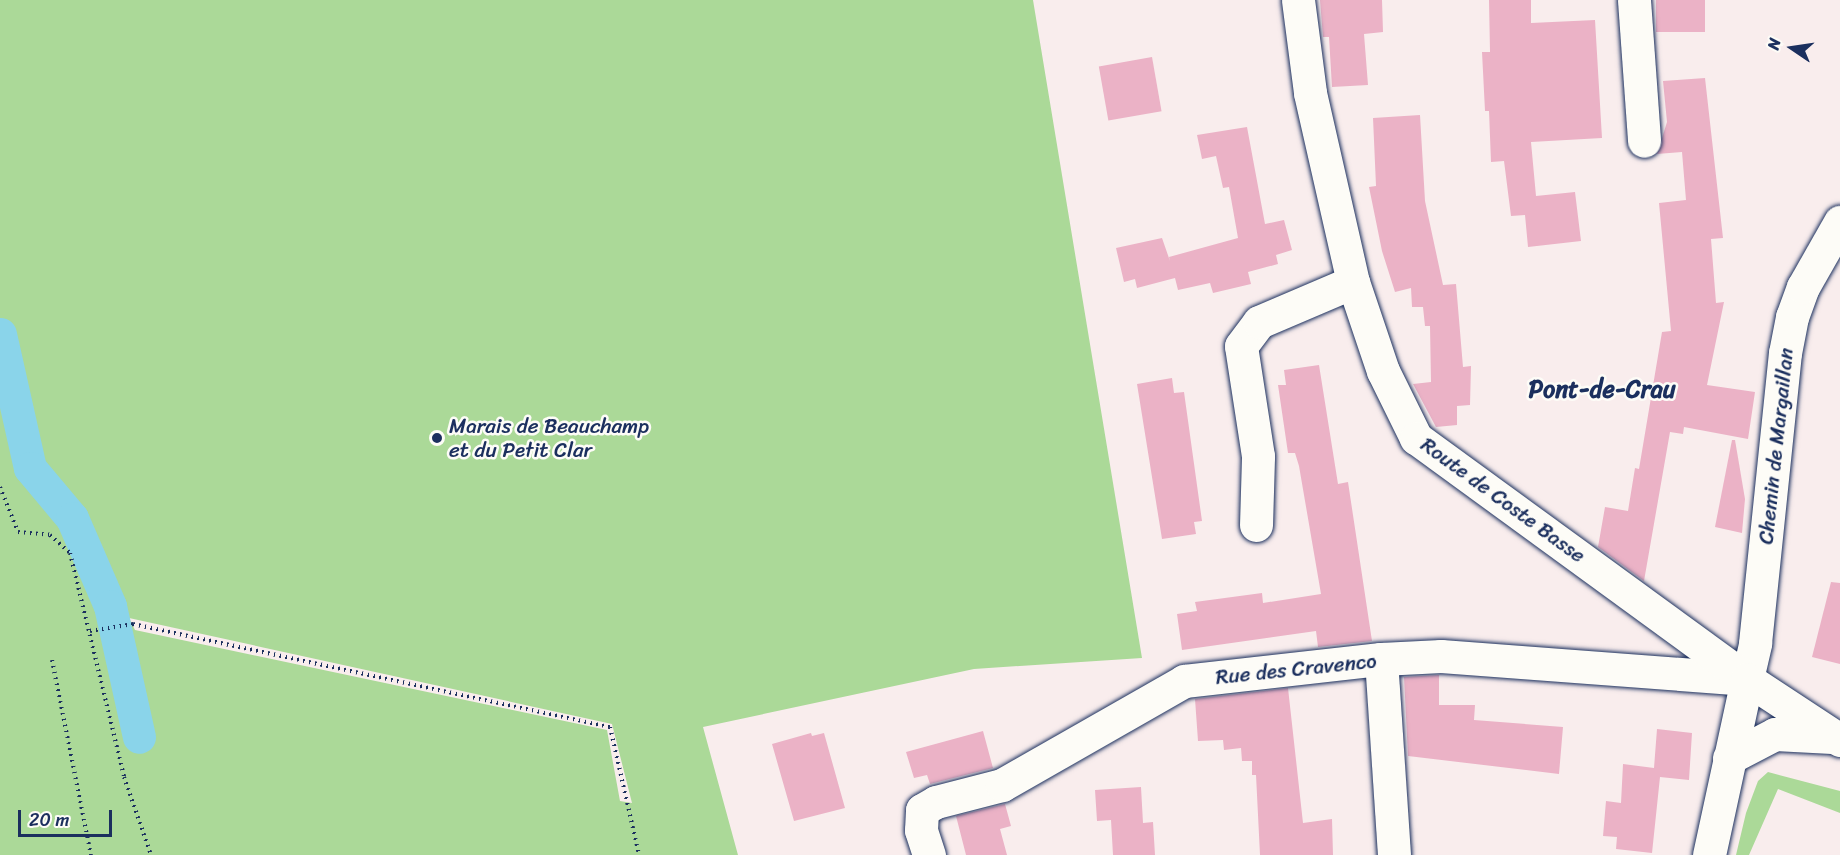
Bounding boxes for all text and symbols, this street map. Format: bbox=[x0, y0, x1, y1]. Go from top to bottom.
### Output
north arrow bbox=[1762, 18, 1822, 78]
text: N bbox=[1759, 35, 1789, 53]
street label: Chemin de Margaillan bbox=[1753, 346, 1799, 546]
district label: Pont-de-Crau bbox=[1528, 376, 1676, 404]
place label: Marais de Beauchamp et du Petit Clar bbox=[449, 413, 649, 463]
marker: Marais de Beauchamp et du Petit Clar bbox=[430, 431, 444, 445]
street label: Route de Coste Basse bbox=[1415, 431, 1591, 569]
street label: Rue des Cravenco bbox=[1214, 648, 1378, 690]
scale bar bbox=[21, 798, 116, 836]
text: 20 m bbox=[29, 804, 69, 836]

